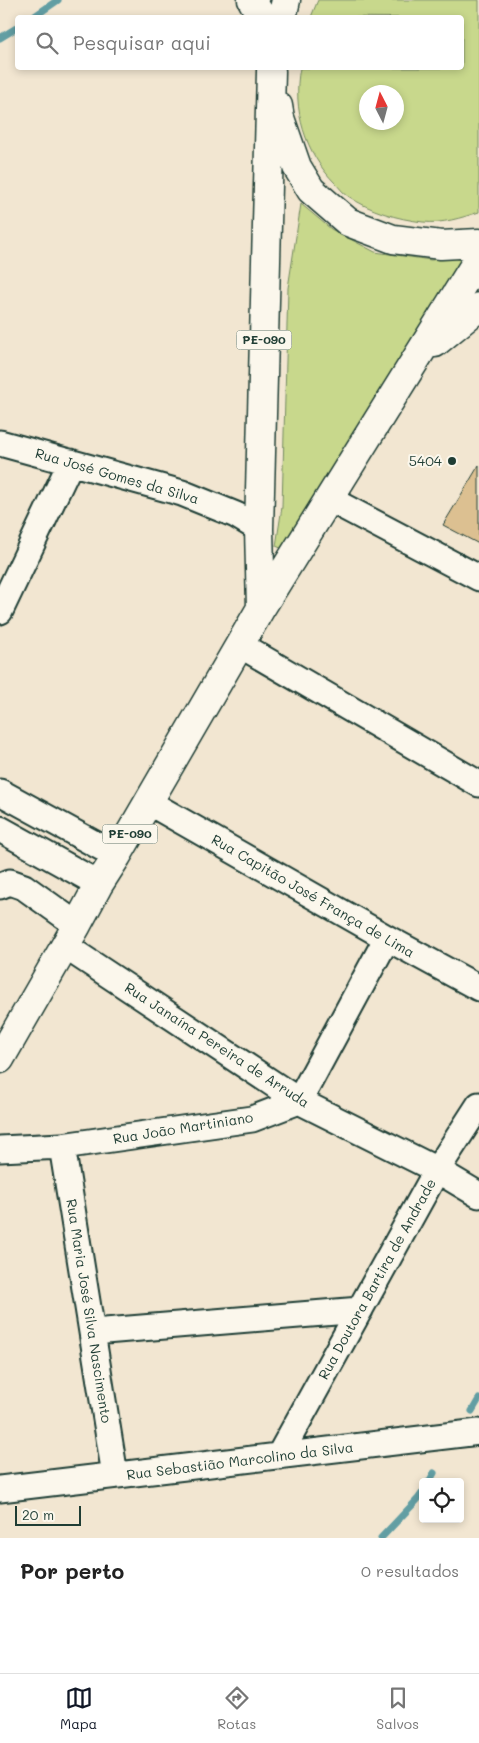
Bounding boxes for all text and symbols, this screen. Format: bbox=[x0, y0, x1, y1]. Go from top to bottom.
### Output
search box bbox=[15, 15, 464, 70]
icon: search bbox=[33, 29, 61, 57]
text: Pesquisar aqui bbox=[73, 30, 211, 55]
north arrow bbox=[359, 85, 404, 130]
road number: PE-090 bbox=[236, 330, 292, 350]
street label: Rua José Gomes da Silva bbox=[33, 443, 201, 508]
place label: 5404 bbox=[409, 451, 443, 470]
marker: 5404 bbox=[446, 455, 458, 467]
road number: PE-090 bbox=[102, 824, 158, 844]
street label: Rua Capitão José França de Lima bbox=[208, 829, 418, 962]
street label: Rua Janaína Pereira de Arruda bbox=[121, 978, 313, 1112]
street label: Rua João Martiniano bbox=[112, 1107, 254, 1148]
street label: Rua Doutora Bartira de Andrade bbox=[313, 1175, 440, 1383]
street label: Rua Maria José Silva Nascimento bbox=[62, 1197, 117, 1424]
street label: Rua Sebastião Marcolino da Silva bbox=[125, 1437, 354, 1484]
map controls bbox=[419, 1478, 464, 1523]
button: locate bbox=[419, 1478, 464, 1523]
scale bar bbox=[15, 1503, 81, 1526]
text: 20 m bbox=[22, 1505, 54, 1524]
text: Por perto bbox=[20, 1557, 124, 1584]
text: 0 resultados bbox=[361, 1560, 459, 1581]
tab: Mapa bbox=[60, 1684, 97, 1733]
tab: Rotas bbox=[217, 1684, 256, 1733]
tab: Salvos bbox=[376, 1684, 419, 1733]

